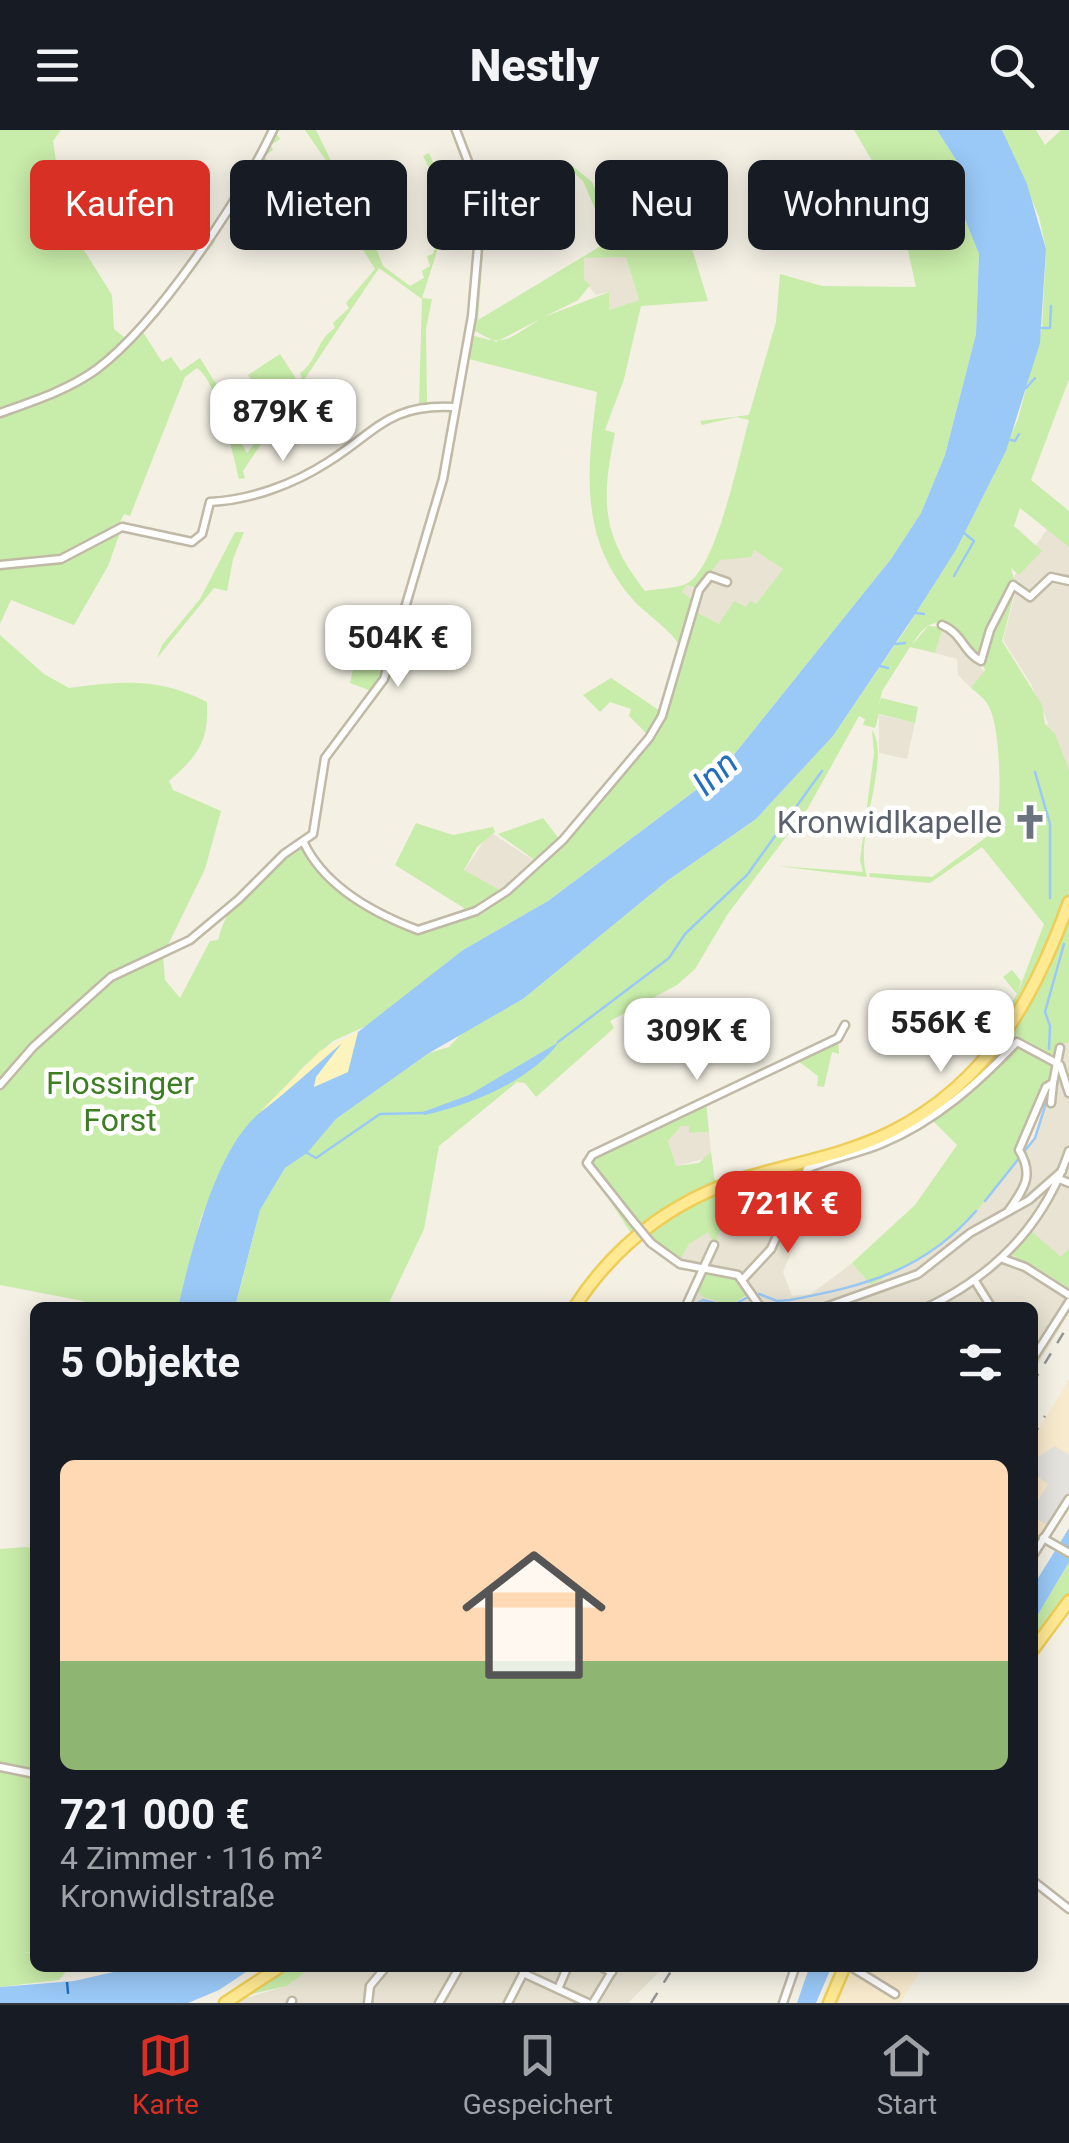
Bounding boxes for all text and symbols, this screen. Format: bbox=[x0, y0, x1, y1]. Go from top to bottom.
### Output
icon: menu bbox=[30, 38, 85, 93]
icon: search bbox=[984, 38, 1039, 93]
text: Nestly bbox=[470, 39, 599, 92]
chip: Kaufen bbox=[30, 160, 210, 250]
chip: Mieten bbox=[230, 160, 407, 250]
chip: Filter bbox=[427, 160, 575, 250]
chip: Neu bbox=[595, 160, 728, 250]
chip: Wohnung bbox=[748, 160, 965, 250]
pin: 879K € bbox=[202, 379, 364, 464]
text: 879K € bbox=[232, 392, 334, 430]
pin: 504K € bbox=[317, 605, 479, 690]
text: 504K € bbox=[347, 618, 449, 656]
water label: Inn bbox=[684, 743, 746, 804]
place label: Kronwidlkapelle bbox=[777, 803, 1002, 841]
church icon: Kronwidlkapelle bbox=[1011, 803, 1049, 841]
pin: 556K € bbox=[860, 990, 1022, 1075]
pin: 309K € bbox=[616, 998, 778, 1083]
text: 556K € bbox=[890, 1003, 992, 1041]
text: 309K € bbox=[646, 1011, 748, 1049]
park label: Flossinger Forst bbox=[46, 1064, 194, 1139]
pin: 721K € bbox=[707, 1171, 869, 1256]
text: 721K € bbox=[737, 1184, 839, 1222]
icon: filters bbox=[953, 1335, 1008, 1390]
text: 5 Objekte bbox=[60, 1338, 240, 1387]
icon: home bbox=[444, 1525, 624, 1705]
text: 721 000 € bbox=[60, 1790, 250, 1839]
text: 4 Zimmer · 116 m² bbox=[60, 1839, 323, 1877]
text: Kronwidlstraße bbox=[60, 1877, 275, 1915]
tab: Karte bbox=[132, 2028, 199, 2121]
tab: Gespeichert bbox=[463, 2028, 613, 2121]
tab: Start bbox=[877, 2028, 937, 2121]

